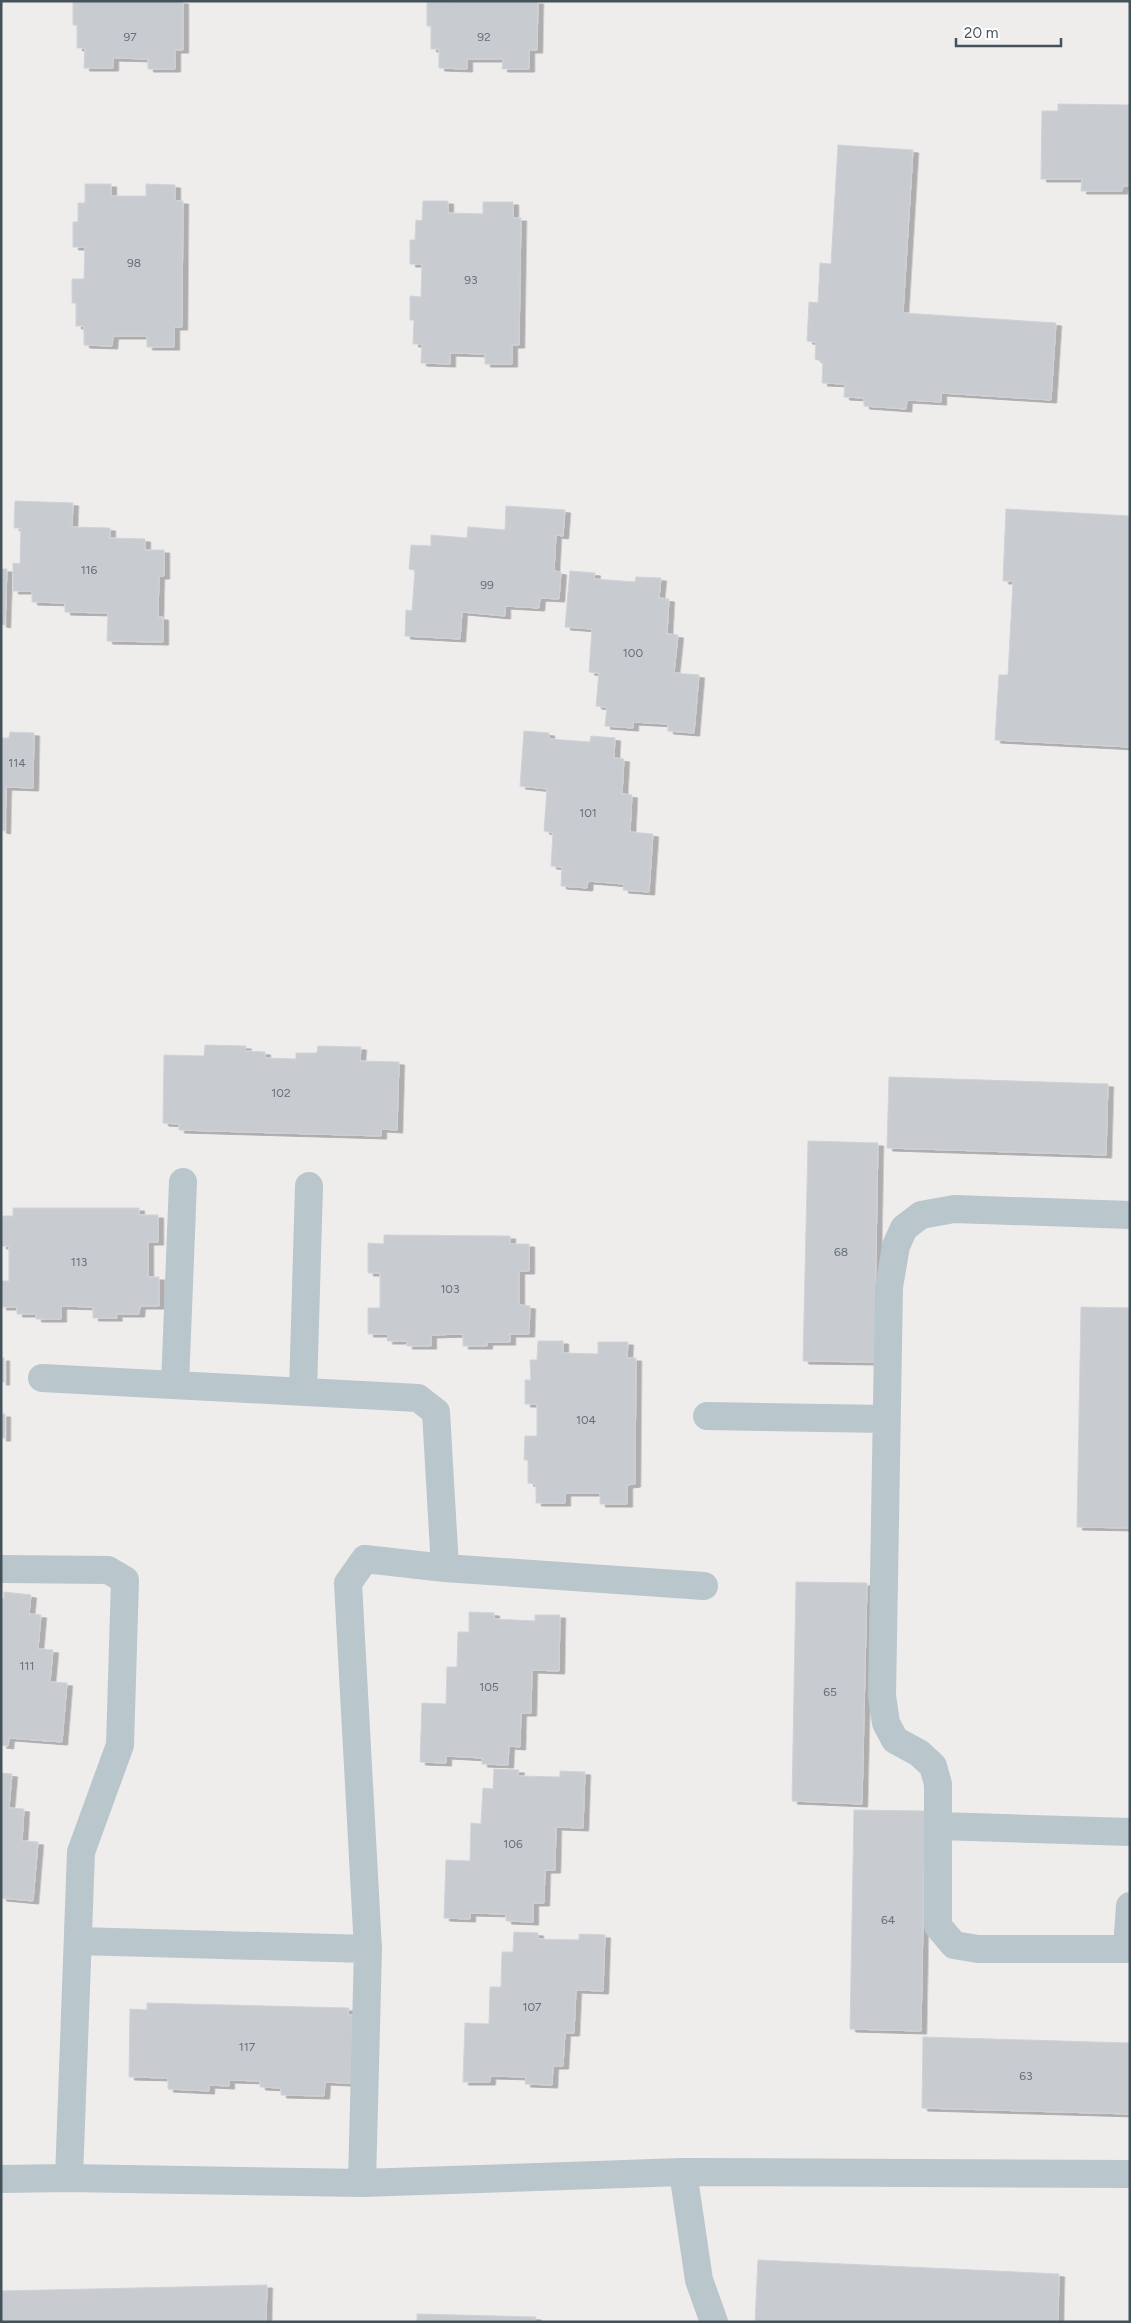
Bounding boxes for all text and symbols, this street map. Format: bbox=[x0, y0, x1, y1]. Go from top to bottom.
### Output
scale bar bbox=[956, 15, 1061, 47]
text: 20 m bbox=[964, 24, 998, 42]
house number: 97 bbox=[123, 30, 137, 44]
house number: 92 bbox=[477, 30, 491, 44]
house number: 98 bbox=[127, 256, 141, 270]
house number: 93 bbox=[464, 273, 478, 287]
house number: 116 bbox=[81, 563, 98, 577]
house number: 99 bbox=[480, 578, 494, 592]
house number: 100 bbox=[623, 646, 643, 660]
house number: 114 bbox=[8, 756, 26, 770]
house number: 101 bbox=[579, 806, 597, 820]
house number: 102 bbox=[271, 1086, 291, 1100]
house number: 68 bbox=[834, 1245, 848, 1259]
house number: 113 bbox=[71, 1255, 87, 1269]
house number: 103 bbox=[440, 1282, 460, 1296]
house number: 104 bbox=[576, 1413, 597, 1427]
house number: 111 bbox=[20, 1659, 34, 1673]
house number: 105 bbox=[479, 1680, 499, 1694]
house number: 65 bbox=[823, 1685, 837, 1699]
house number: 106 bbox=[503, 1837, 523, 1851]
house number: 64 bbox=[881, 1913, 896, 1927]
house number: 107 bbox=[522, 2000, 542, 2014]
house number: 117 bbox=[239, 2040, 256, 2054]
house number: 63 bbox=[1019, 2069, 1033, 2083]

